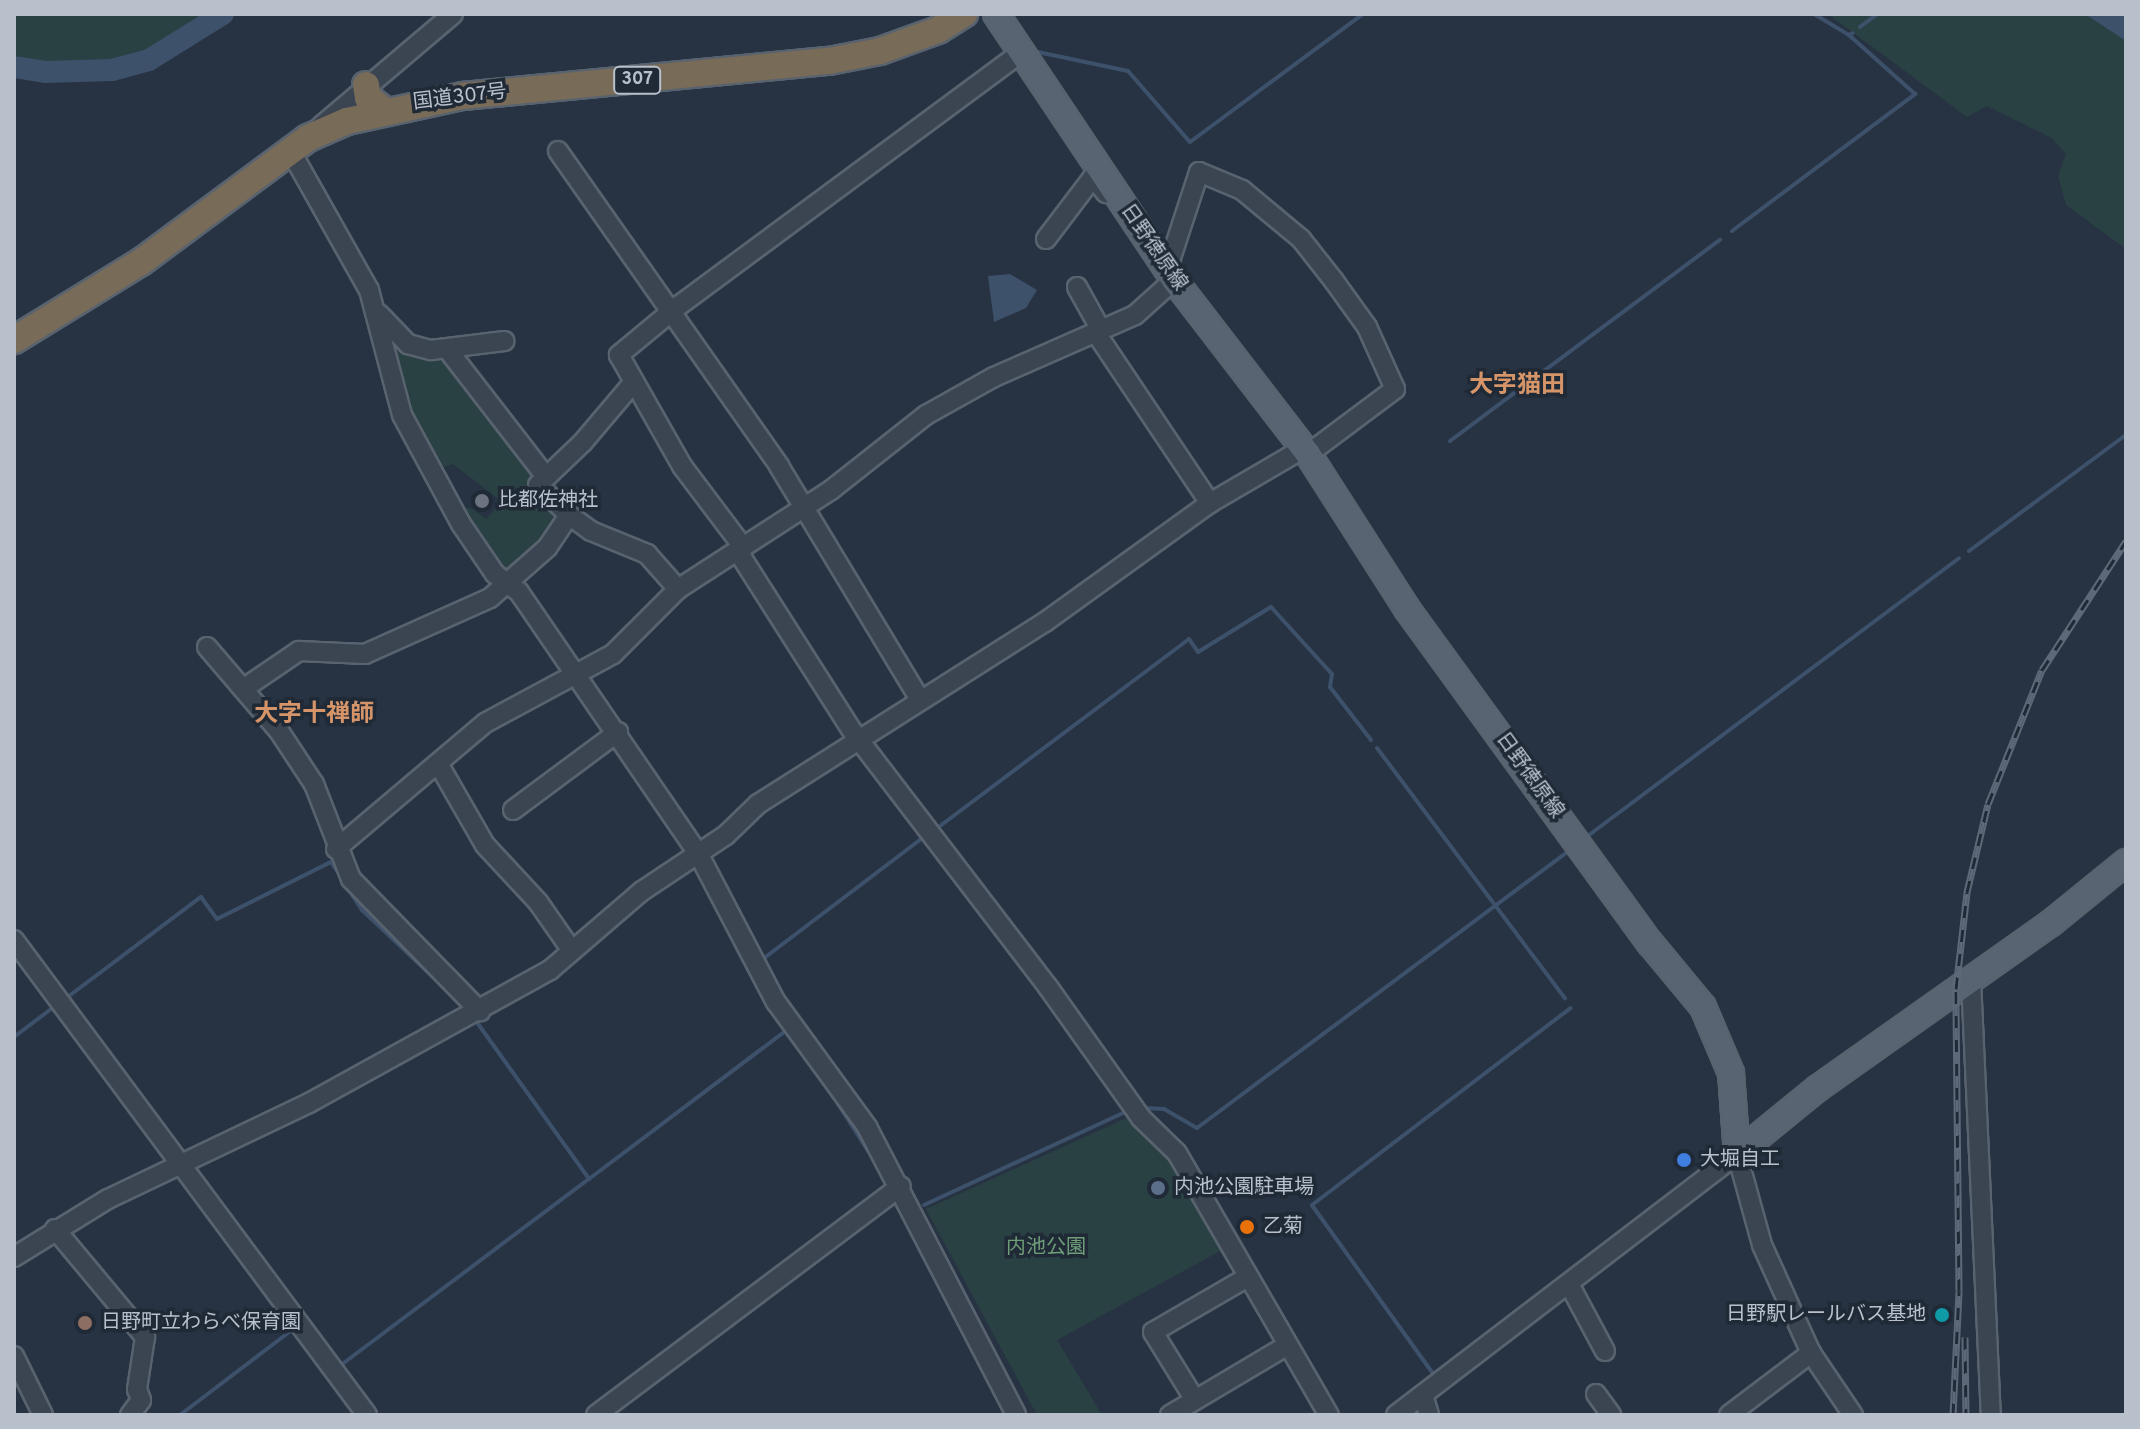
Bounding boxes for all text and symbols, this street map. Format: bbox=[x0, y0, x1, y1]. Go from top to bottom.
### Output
road number: 307 bbox=[613, 66, 661, 94]
street label: 国道307号 bbox=[412, 80, 508, 116]
street label: 日野徳原線 bbox=[1114, 200, 1192, 296]
district label: 大字猫田 bbox=[1469, 373, 1565, 401]
place label: 比都佐神社 bbox=[498, 489, 598, 513]
marker: 比都佐神社 bbox=[473, 492, 491, 510]
district label: 大字十禅師 bbox=[254, 702, 374, 730]
street label: 日野徳原線 bbox=[1490, 728, 1568, 824]
place label: 大堀自工 bbox=[1700, 1148, 1780, 1172]
marker: 大堀自工 bbox=[1675, 1151, 1693, 1169]
place label: 内池公園駐車場 bbox=[1174, 1176, 1314, 1200]
marker: 内池公園駐車場 bbox=[1149, 1179, 1167, 1197]
place label: 乙菊 bbox=[1263, 1215, 1303, 1239]
marker: 乙菊 bbox=[1238, 1218, 1256, 1236]
park label: 内池公園 bbox=[1006, 1236, 1086, 1260]
place label: 日野駅レールバス基地 bbox=[1726, 1303, 1926, 1327]
marker: 日野駅レールバス基地 bbox=[1933, 1306, 1951, 1324]
place label: 日野町立わらべ保育園 bbox=[101, 1311, 301, 1335]
marker: 日野町立わらべ保育園 bbox=[76, 1314, 94, 1332]

